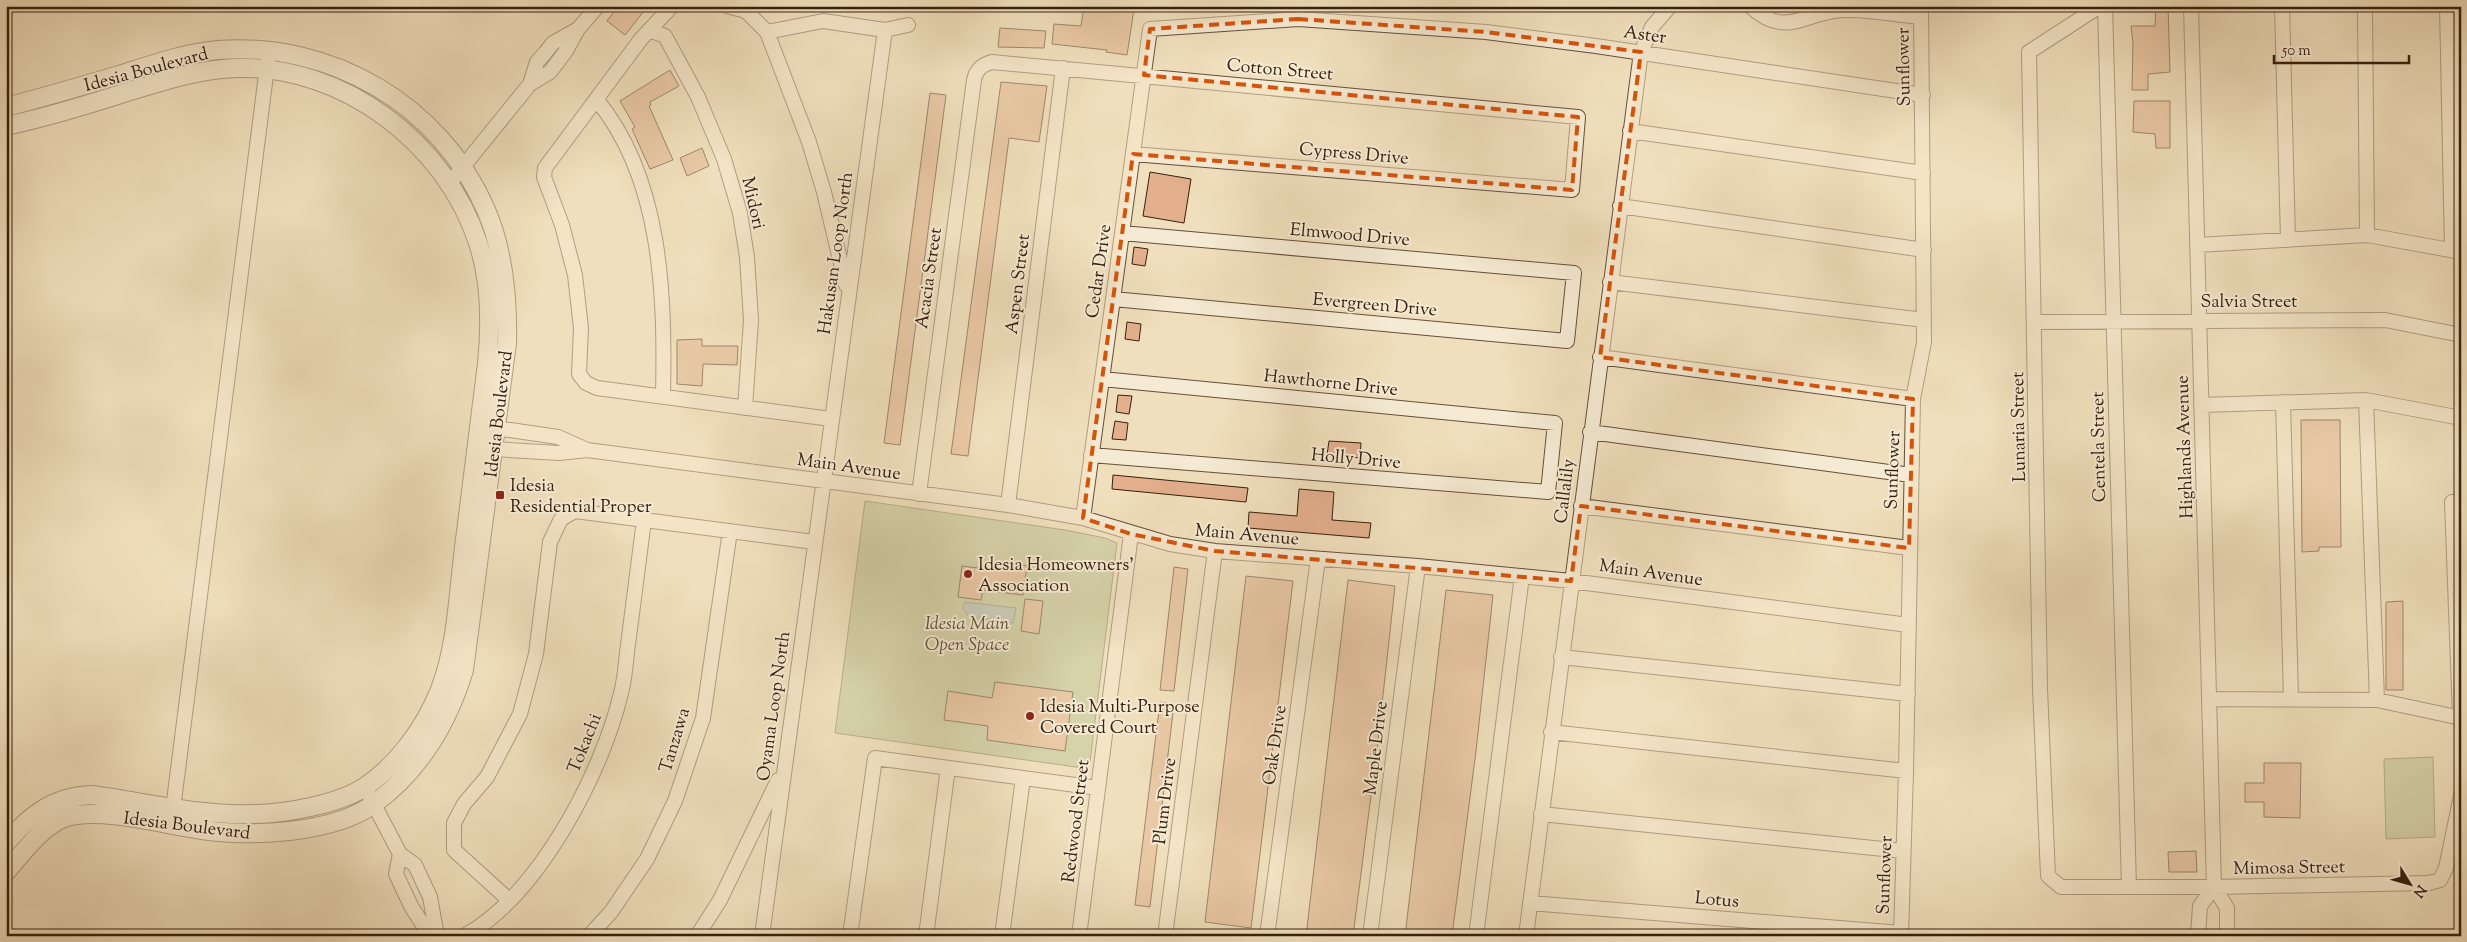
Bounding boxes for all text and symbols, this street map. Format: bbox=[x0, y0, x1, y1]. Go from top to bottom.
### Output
street label: Aster bbox=[1622, 20, 1668, 52]
street label: Sunflower bbox=[1891, 27, 1919, 107]
scale bar bbox=[2274, 32, 2410, 64]
text: 50 m bbox=[2281, 41, 2311, 62]
street label: Idesia Boulevard bbox=[82, 42, 211, 100]
street label: Cotton Street bbox=[1225, 53, 1334, 89]
street label: Cypress Drive bbox=[1298, 137, 1410, 173]
street label: Hakusan Loop North bbox=[813, 170, 861, 336]
street label: Midori bbox=[733, 175, 771, 232]
street label: Elmwood Drive bbox=[1289, 218, 1411, 254]
street label: Cedar Drive bbox=[1081, 223, 1119, 320]
street label: Acacia Street bbox=[910, 226, 950, 330]
street label: Aspen Street bbox=[1000, 233, 1038, 336]
street label: Evergreen Drive bbox=[1311, 288, 1438, 324]
street label: Salvia Street bbox=[2200, 290, 2298, 316]
street label: Idesia Boulevard bbox=[479, 349, 521, 479]
street label: Hawthorne Drive bbox=[1262, 364, 1399, 404]
street label: Lunaria Street bbox=[2006, 372, 2034, 482]
street label: Highlands Avenue bbox=[2171, 375, 2201, 519]
street label: Centela Street bbox=[2086, 391, 2114, 503]
street label: Sunflower bbox=[1880, 430, 1908, 510]
street label: Holly Drive bbox=[1310, 443, 1402, 477]
street label: Main Avenue bbox=[795, 448, 902, 488]
street label: Callalily bbox=[1549, 457, 1583, 525]
place label: Idesia Residential Proper bbox=[510, 474, 652, 521]
marker: Idesia Residential Proper bbox=[494, 489, 506, 501]
street label: Main Avenue bbox=[1194, 518, 1300, 553]
place label: Idesia Homeowners' Association bbox=[978, 553, 1134, 600]
street label: Main Avenue bbox=[1597, 554, 1704, 594]
marker: Idesia Homeowners' Association bbox=[962, 568, 974, 580]
park label: Idesia Main Open Space bbox=[925, 612, 1010, 659]
street label: Oyama Loop North bbox=[752, 629, 798, 783]
place label: Idesia Multi-Purpose Covered Court bbox=[1040, 695, 1200, 742]
street label: Maple Drive bbox=[1358, 700, 1396, 797]
street label: Oak Drive bbox=[1257, 704, 1294, 787]
street label: Tanzawa bbox=[654, 705, 698, 776]
street label: Tokachi bbox=[562, 710, 610, 778]
marker: Idesia Multi-Purpose Covered Court bbox=[1024, 710, 1036, 722]
street label: Plum Drive bbox=[1148, 756, 1184, 846]
street label: Redwood Street bbox=[1057, 758, 1097, 884]
street label: Idesia Boulevard bbox=[122, 806, 252, 848]
street label: Sunflower bbox=[1872, 835, 1900, 915]
street label: Mimosa Street bbox=[2233, 855, 2345, 883]
north arrow bbox=[2384, 860, 2434, 910]
text: N bbox=[2407, 880, 2430, 901]
street label: Lotus bbox=[1694, 886, 1740, 916]

